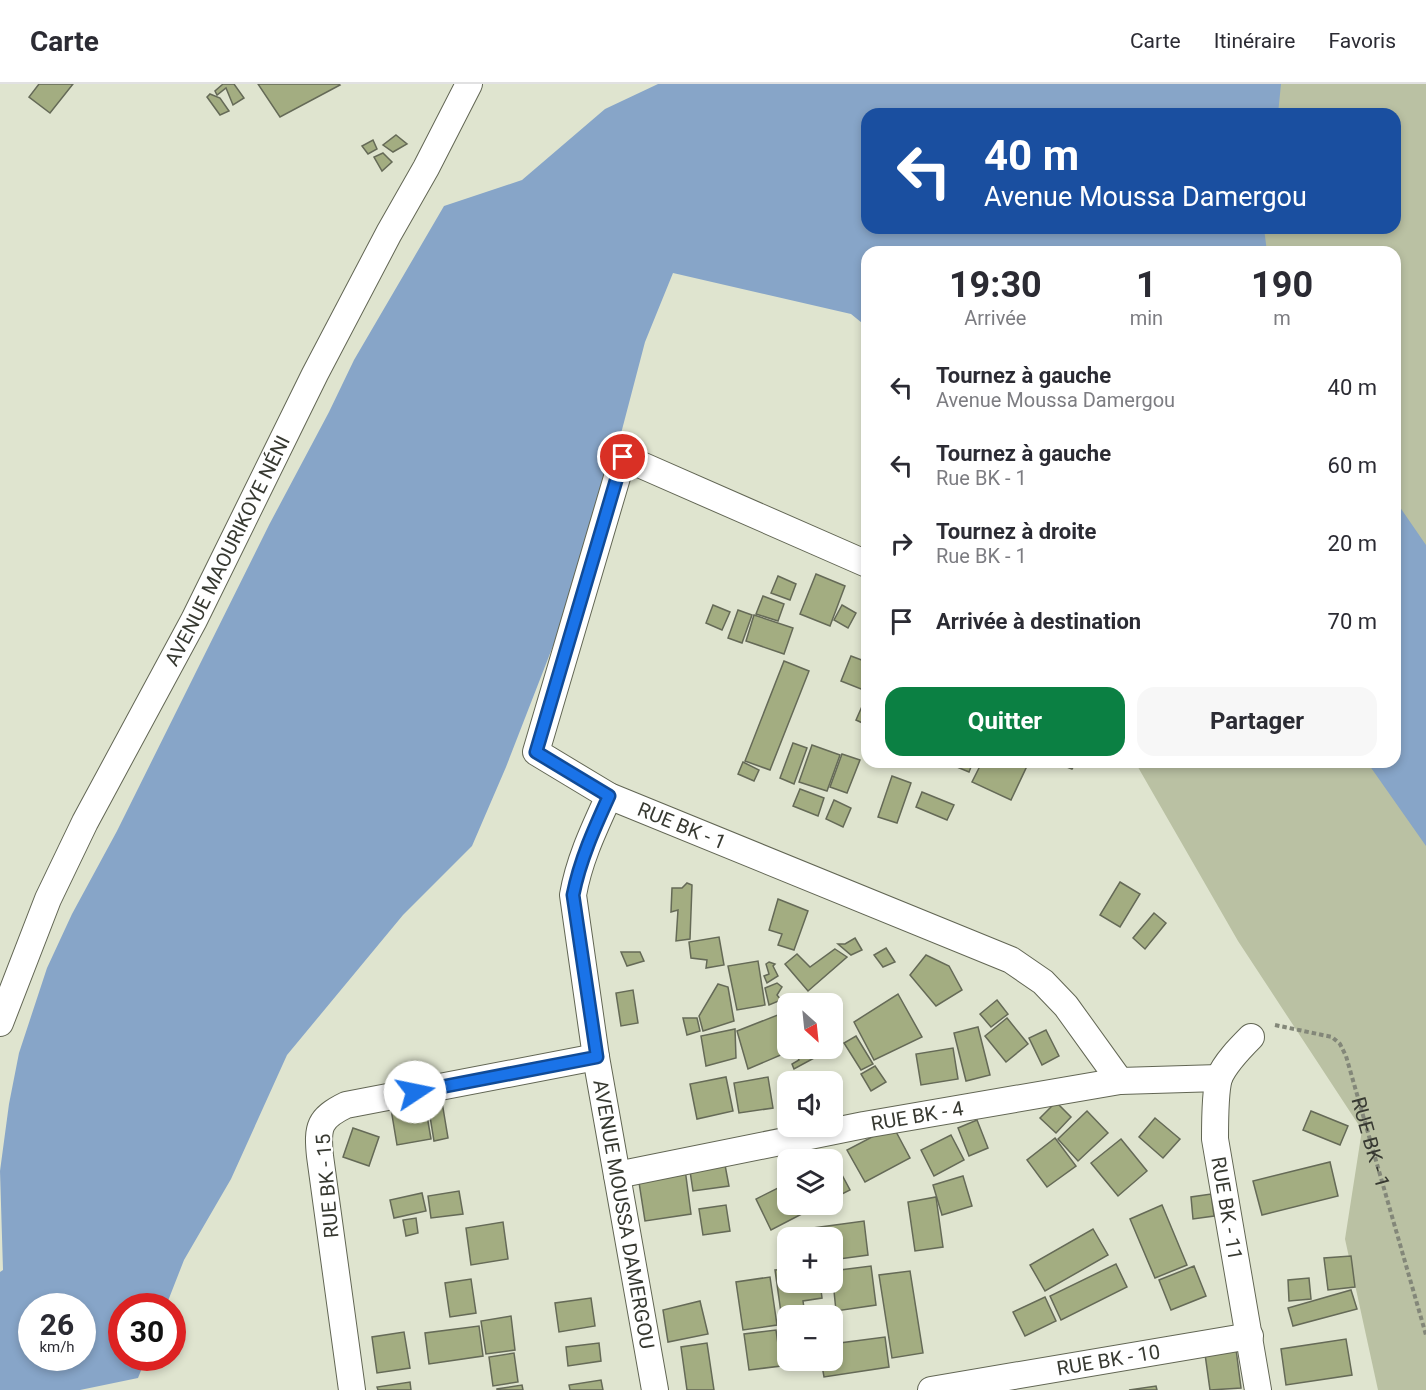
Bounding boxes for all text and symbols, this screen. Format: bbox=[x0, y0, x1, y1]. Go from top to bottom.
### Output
text: Carte bbox=[30, 25, 99, 58]
text: Carte bbox=[1130, 29, 1181, 53]
text: Itinéraire bbox=[1214, 29, 1295, 53]
text: Favoris bbox=[1328, 29, 1396, 53]
text: 40 m bbox=[984, 131, 1079, 180]
icon: left bbox=[885, 132, 963, 210]
text: Avenue Moussa Damergou bbox=[984, 181, 1307, 213]
text: 19:30 bbox=[949, 264, 1042, 306]
text: 1 bbox=[1136, 264, 1157, 306]
text: 190 bbox=[1251, 264, 1313, 306]
text: Arrivée bbox=[964, 306, 1026, 330]
text: min bbox=[1130, 306, 1163, 330]
text: m bbox=[1273, 306, 1291, 330]
text: Tournez à gauche bbox=[936, 363, 1111, 388]
icon: left bbox=[885, 371, 918, 404]
text: 40 m bbox=[1328, 375, 1377, 400]
text: Avenue Moussa Damergou bbox=[936, 388, 1175, 412]
street label: AVENUE MAOURIKOYE NÉNI bbox=[160, 431, 295, 670]
pin bbox=[597, 431, 648, 482]
icon: arrive bbox=[606, 440, 639, 473]
text: Tournez à gauche bbox=[936, 441, 1111, 466]
icon: left bbox=[885, 449, 918, 482]
text: 60 m bbox=[1328, 453, 1377, 478]
text: Rue BK - 1 bbox=[936, 466, 1027, 490]
text: Tournez à droite bbox=[936, 519, 1096, 544]
icon: right bbox=[885, 527, 918, 560]
text: 20 m bbox=[1328, 531, 1377, 556]
text: Rue BK - 1 bbox=[936, 544, 1027, 568]
icon: arrive bbox=[885, 605, 918, 638]
text: Arrivée à destination bbox=[936, 609, 1141, 634]
text: 70 m bbox=[1328, 609, 1377, 634]
button: Quitter bbox=[885, 687, 1125, 756]
button: Partager bbox=[1137, 687, 1377, 756]
street label: RUE BK - 1 bbox=[634, 797, 730, 855]
north arrow bbox=[777, 993, 843, 1059]
map controls bbox=[777, 993, 843, 1371]
position arrow bbox=[383, 1060, 447, 1124]
button: sound bbox=[777, 1071, 843, 1137]
street label: AVENUE MOUSSA DAMERGOU bbox=[588, 1078, 660, 1351]
street label: RUE BK - 1 bbox=[1346, 1094, 1395, 1190]
street label: RUE BK - 4 bbox=[869, 1096, 965, 1136]
street label: RUE BK - 15 bbox=[310, 1133, 344, 1239]
button: layers bbox=[777, 1149, 843, 1215]
street label: RUE BK - 11 bbox=[1206, 1155, 1248, 1262]
button: + bbox=[777, 1227, 843, 1293]
speed limit sign: 30 bbox=[108, 1293, 186, 1371]
button: − bbox=[777, 1305, 843, 1371]
text: 26 bbox=[40, 1307, 74, 1342]
text: km/h bbox=[39, 1338, 75, 1356]
street label: RUE BK - 10 bbox=[1055, 1339, 1162, 1381]

